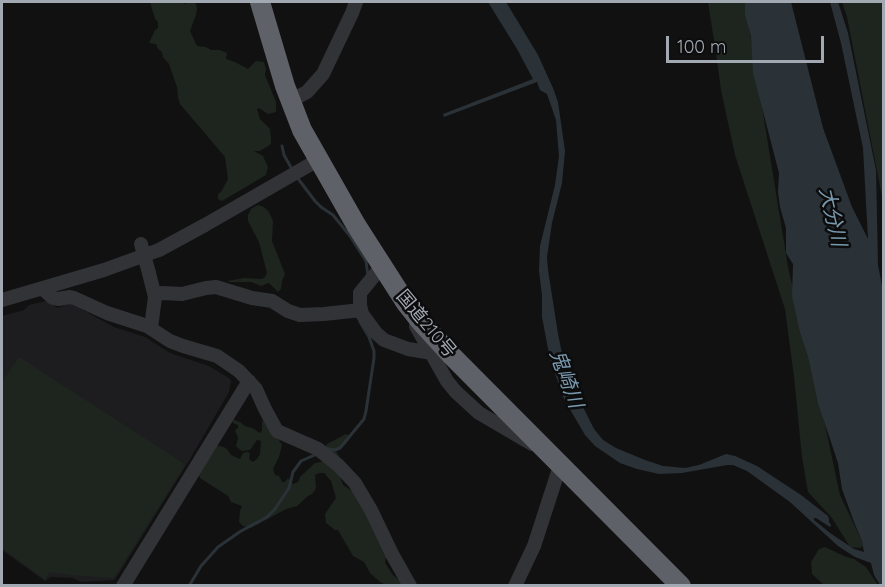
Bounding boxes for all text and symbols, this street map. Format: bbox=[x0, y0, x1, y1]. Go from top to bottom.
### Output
scale bar bbox=[669, 24, 826, 62]
text: 100 m bbox=[677, 35, 726, 58]
water label: 大分川 bbox=[814, 185, 850, 249]
street label: 国道210号 bbox=[392, 286, 460, 362]
water label: 鬼崎川 bbox=[544, 347, 588, 411]

